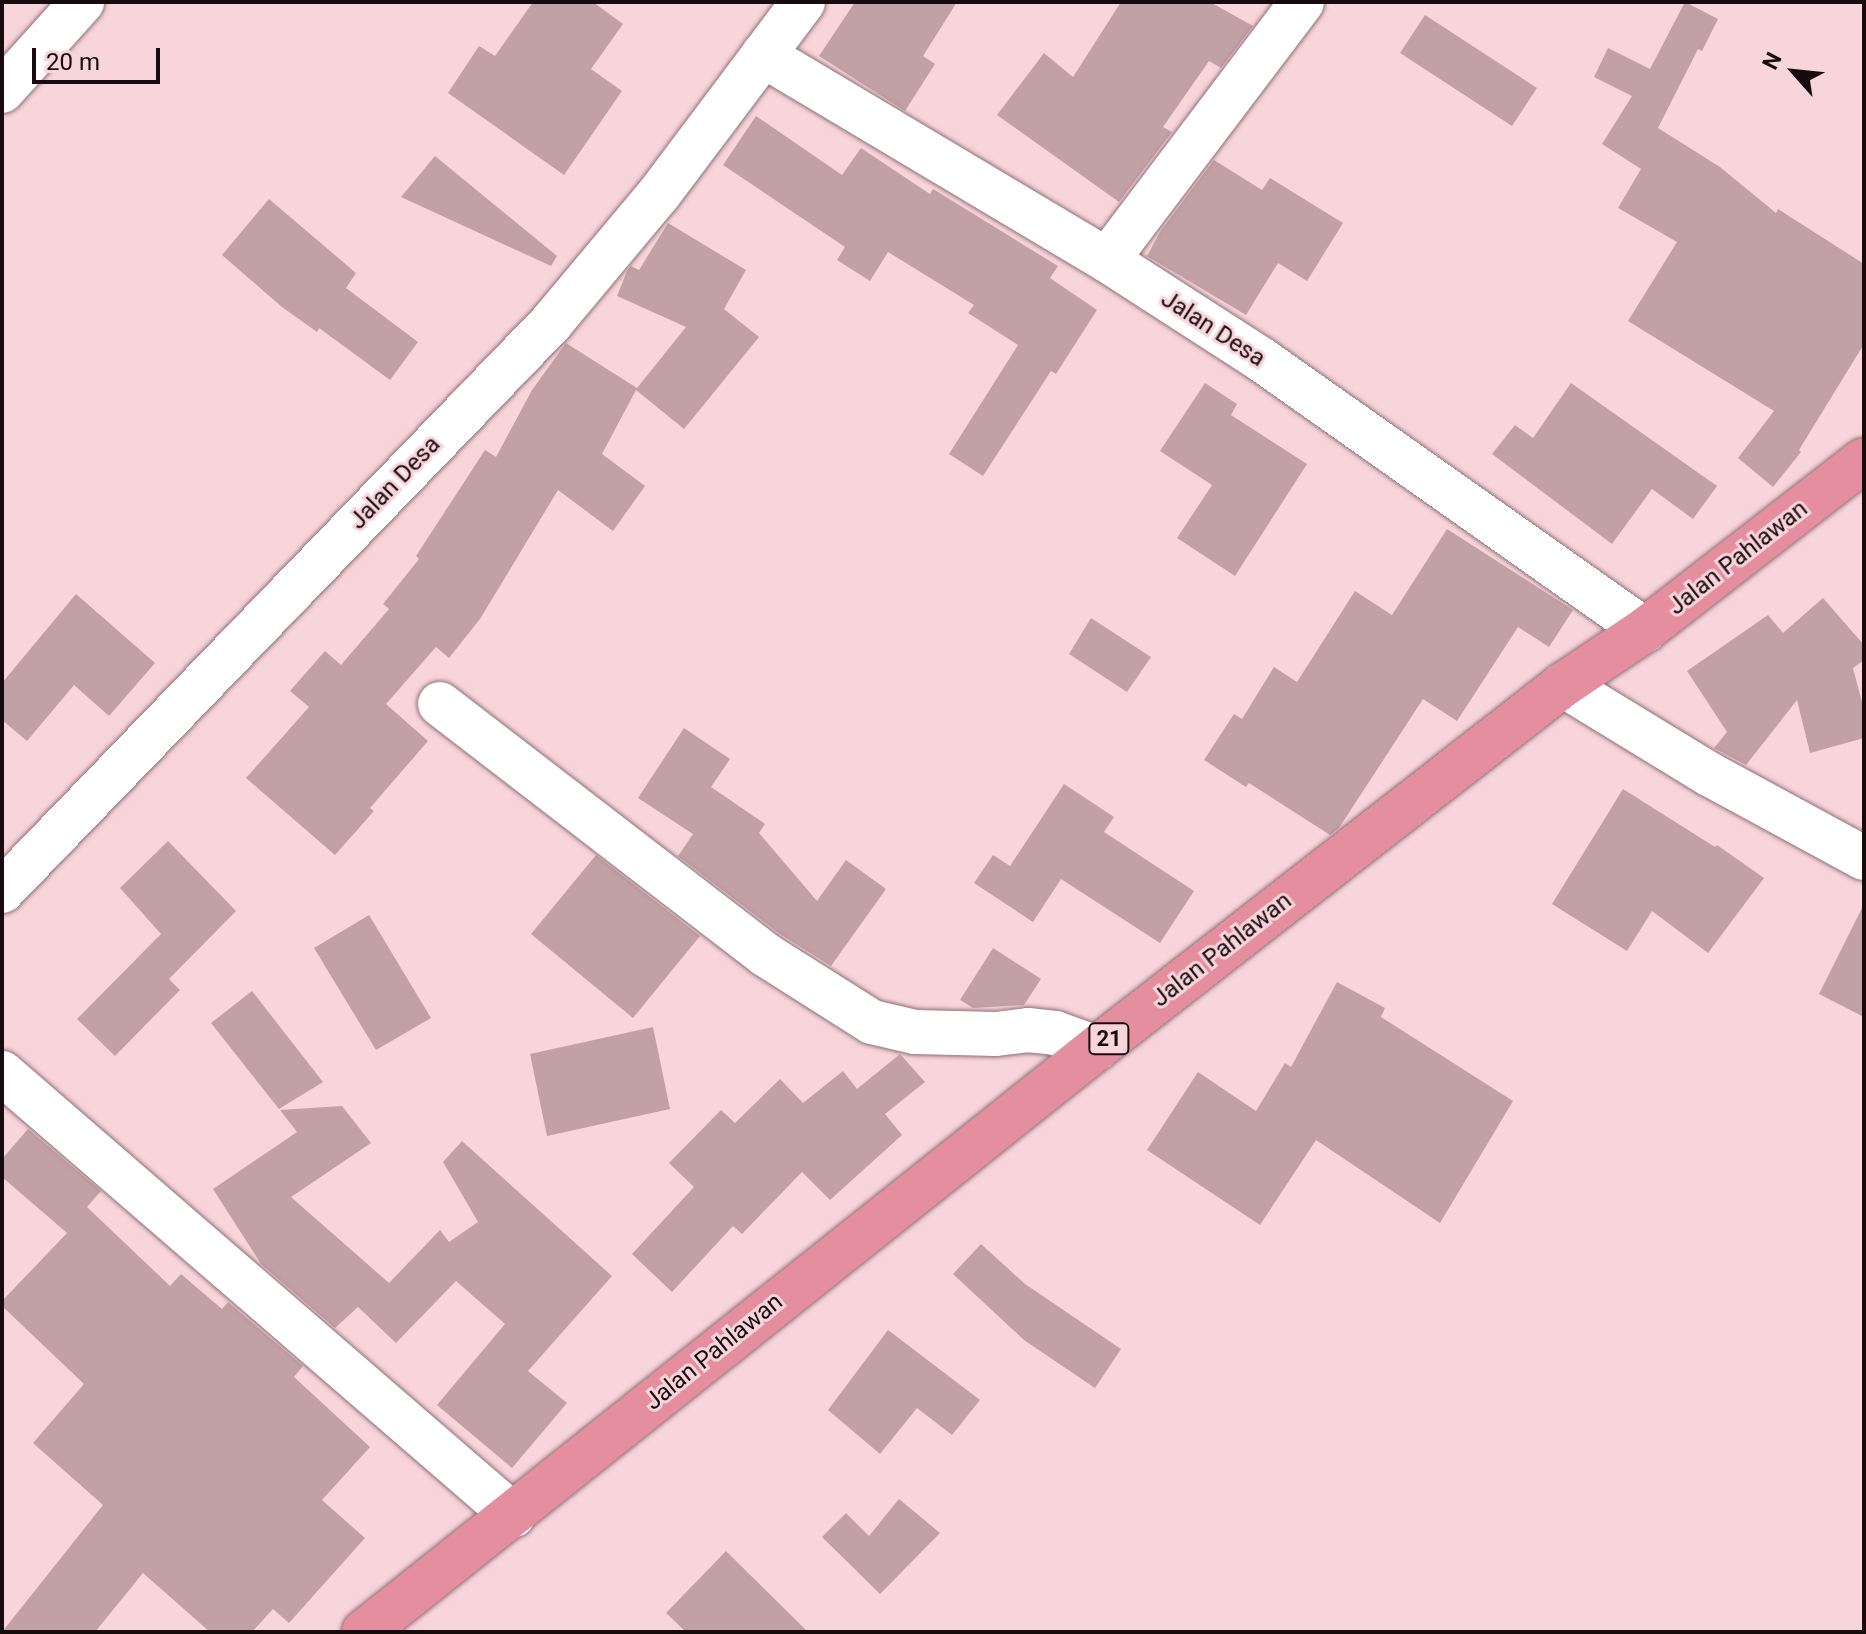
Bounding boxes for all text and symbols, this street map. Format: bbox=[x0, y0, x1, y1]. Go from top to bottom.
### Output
scale bar bbox=[36, 32, 164, 82]
north arrow bbox=[1754, 32, 1834, 112]
text: 20 m bbox=[46, 48, 100, 76]
text: N bbox=[1758, 48, 1787, 73]
street label: Jalan Desa bbox=[1156, 285, 1270, 373]
street label: Jalan Desa bbox=[344, 430, 446, 536]
street label: Jalan Pahlawan bbox=[1663, 495, 1813, 621]
street label: Jalan Pahlawan bbox=[1147, 887, 1297, 1013]
road number: 21 bbox=[1087, 1021, 1131, 1057]
street label: Jalan Pahlawan bbox=[639, 1288, 789, 1416]

